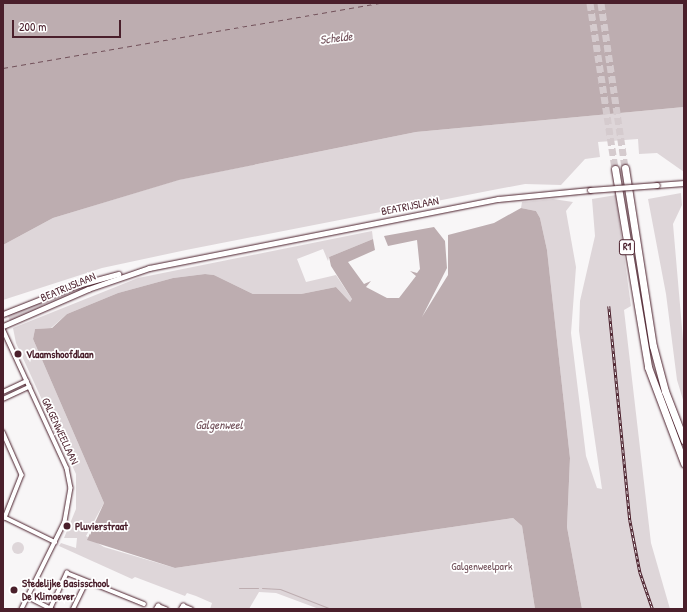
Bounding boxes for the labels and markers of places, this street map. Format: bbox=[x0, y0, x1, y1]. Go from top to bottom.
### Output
place label: Vlaamshoofdlaan bbox=[26, 347, 94, 361]
marker: Vlaamshoofdlaan bbox=[13, 349, 23, 359]
place label: Pluvierstraat bbox=[75, 519, 128, 533]
marker: Pluvierstraat bbox=[62, 521, 72, 531]
place label: Stedelijke Basisschool De Klimoever bbox=[22, 577, 109, 603]
marker: Stedelijke Basisschool De Klimoever bbox=[9, 585, 19, 595]

